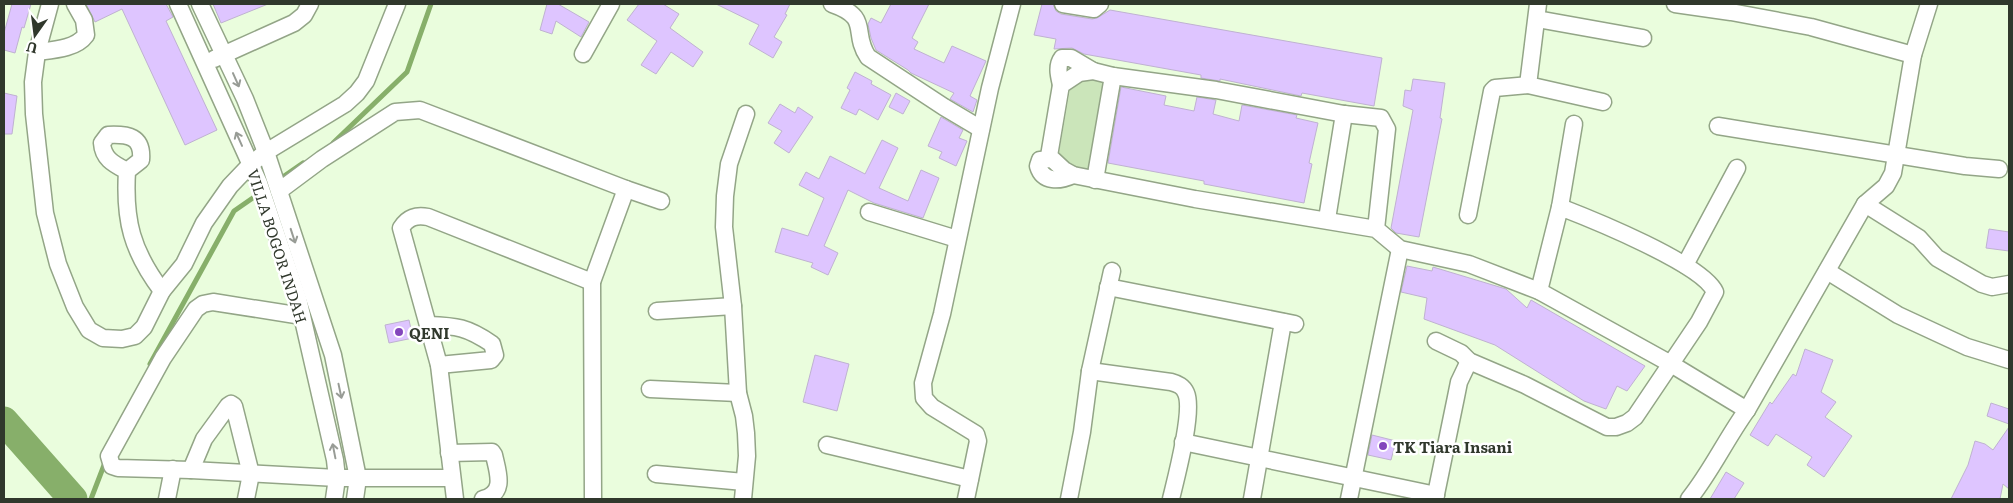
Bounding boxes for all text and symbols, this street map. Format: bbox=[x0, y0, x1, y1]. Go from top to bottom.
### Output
north arrow bbox=[10, 10, 60, 60]
text: U bbox=[24, 38, 39, 60]
one-way arrow bbox=[232, 72, 241, 87]
one-way arrow bbox=[234, 132, 244, 147]
street label: VILLA BOGOR INDAH bbox=[242, 166, 314, 326]
one-way arrow bbox=[289, 227, 299, 243]
place label: QENI bbox=[409, 321, 450, 344]
marker: QENI bbox=[393, 326, 405, 338]
one-way arrow bbox=[336, 383, 346, 399]
place label: TK Tiara Insani bbox=[1393, 435, 1513, 458]
marker: TK Tiara Insani bbox=[1377, 440, 1389, 452]
one-way arrow bbox=[328, 443, 338, 459]

